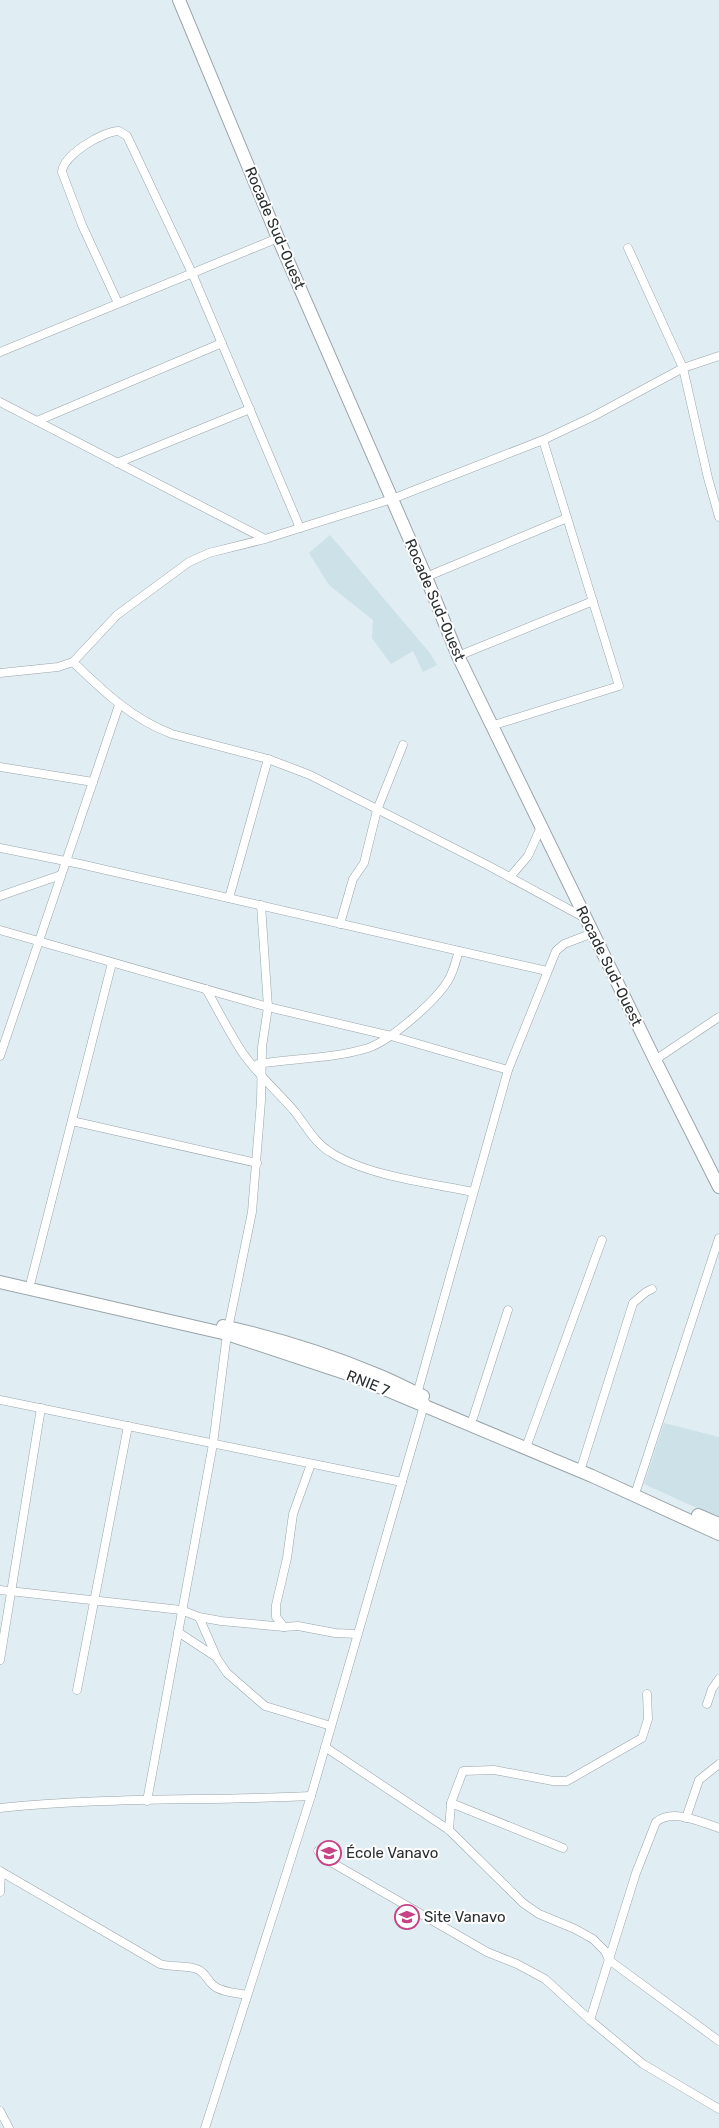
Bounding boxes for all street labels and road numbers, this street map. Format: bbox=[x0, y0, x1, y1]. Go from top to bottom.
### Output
street label: Rocade Sud-Ouest bbox=[241, 164, 309, 292]
street label: Rocade Sud-Ouest bbox=[401, 536, 469, 664]
street label: Rocade Sud-Ouest bbox=[572, 903, 646, 1029]
street label: RNIE 7 bbox=[344, 1366, 392, 1400]

